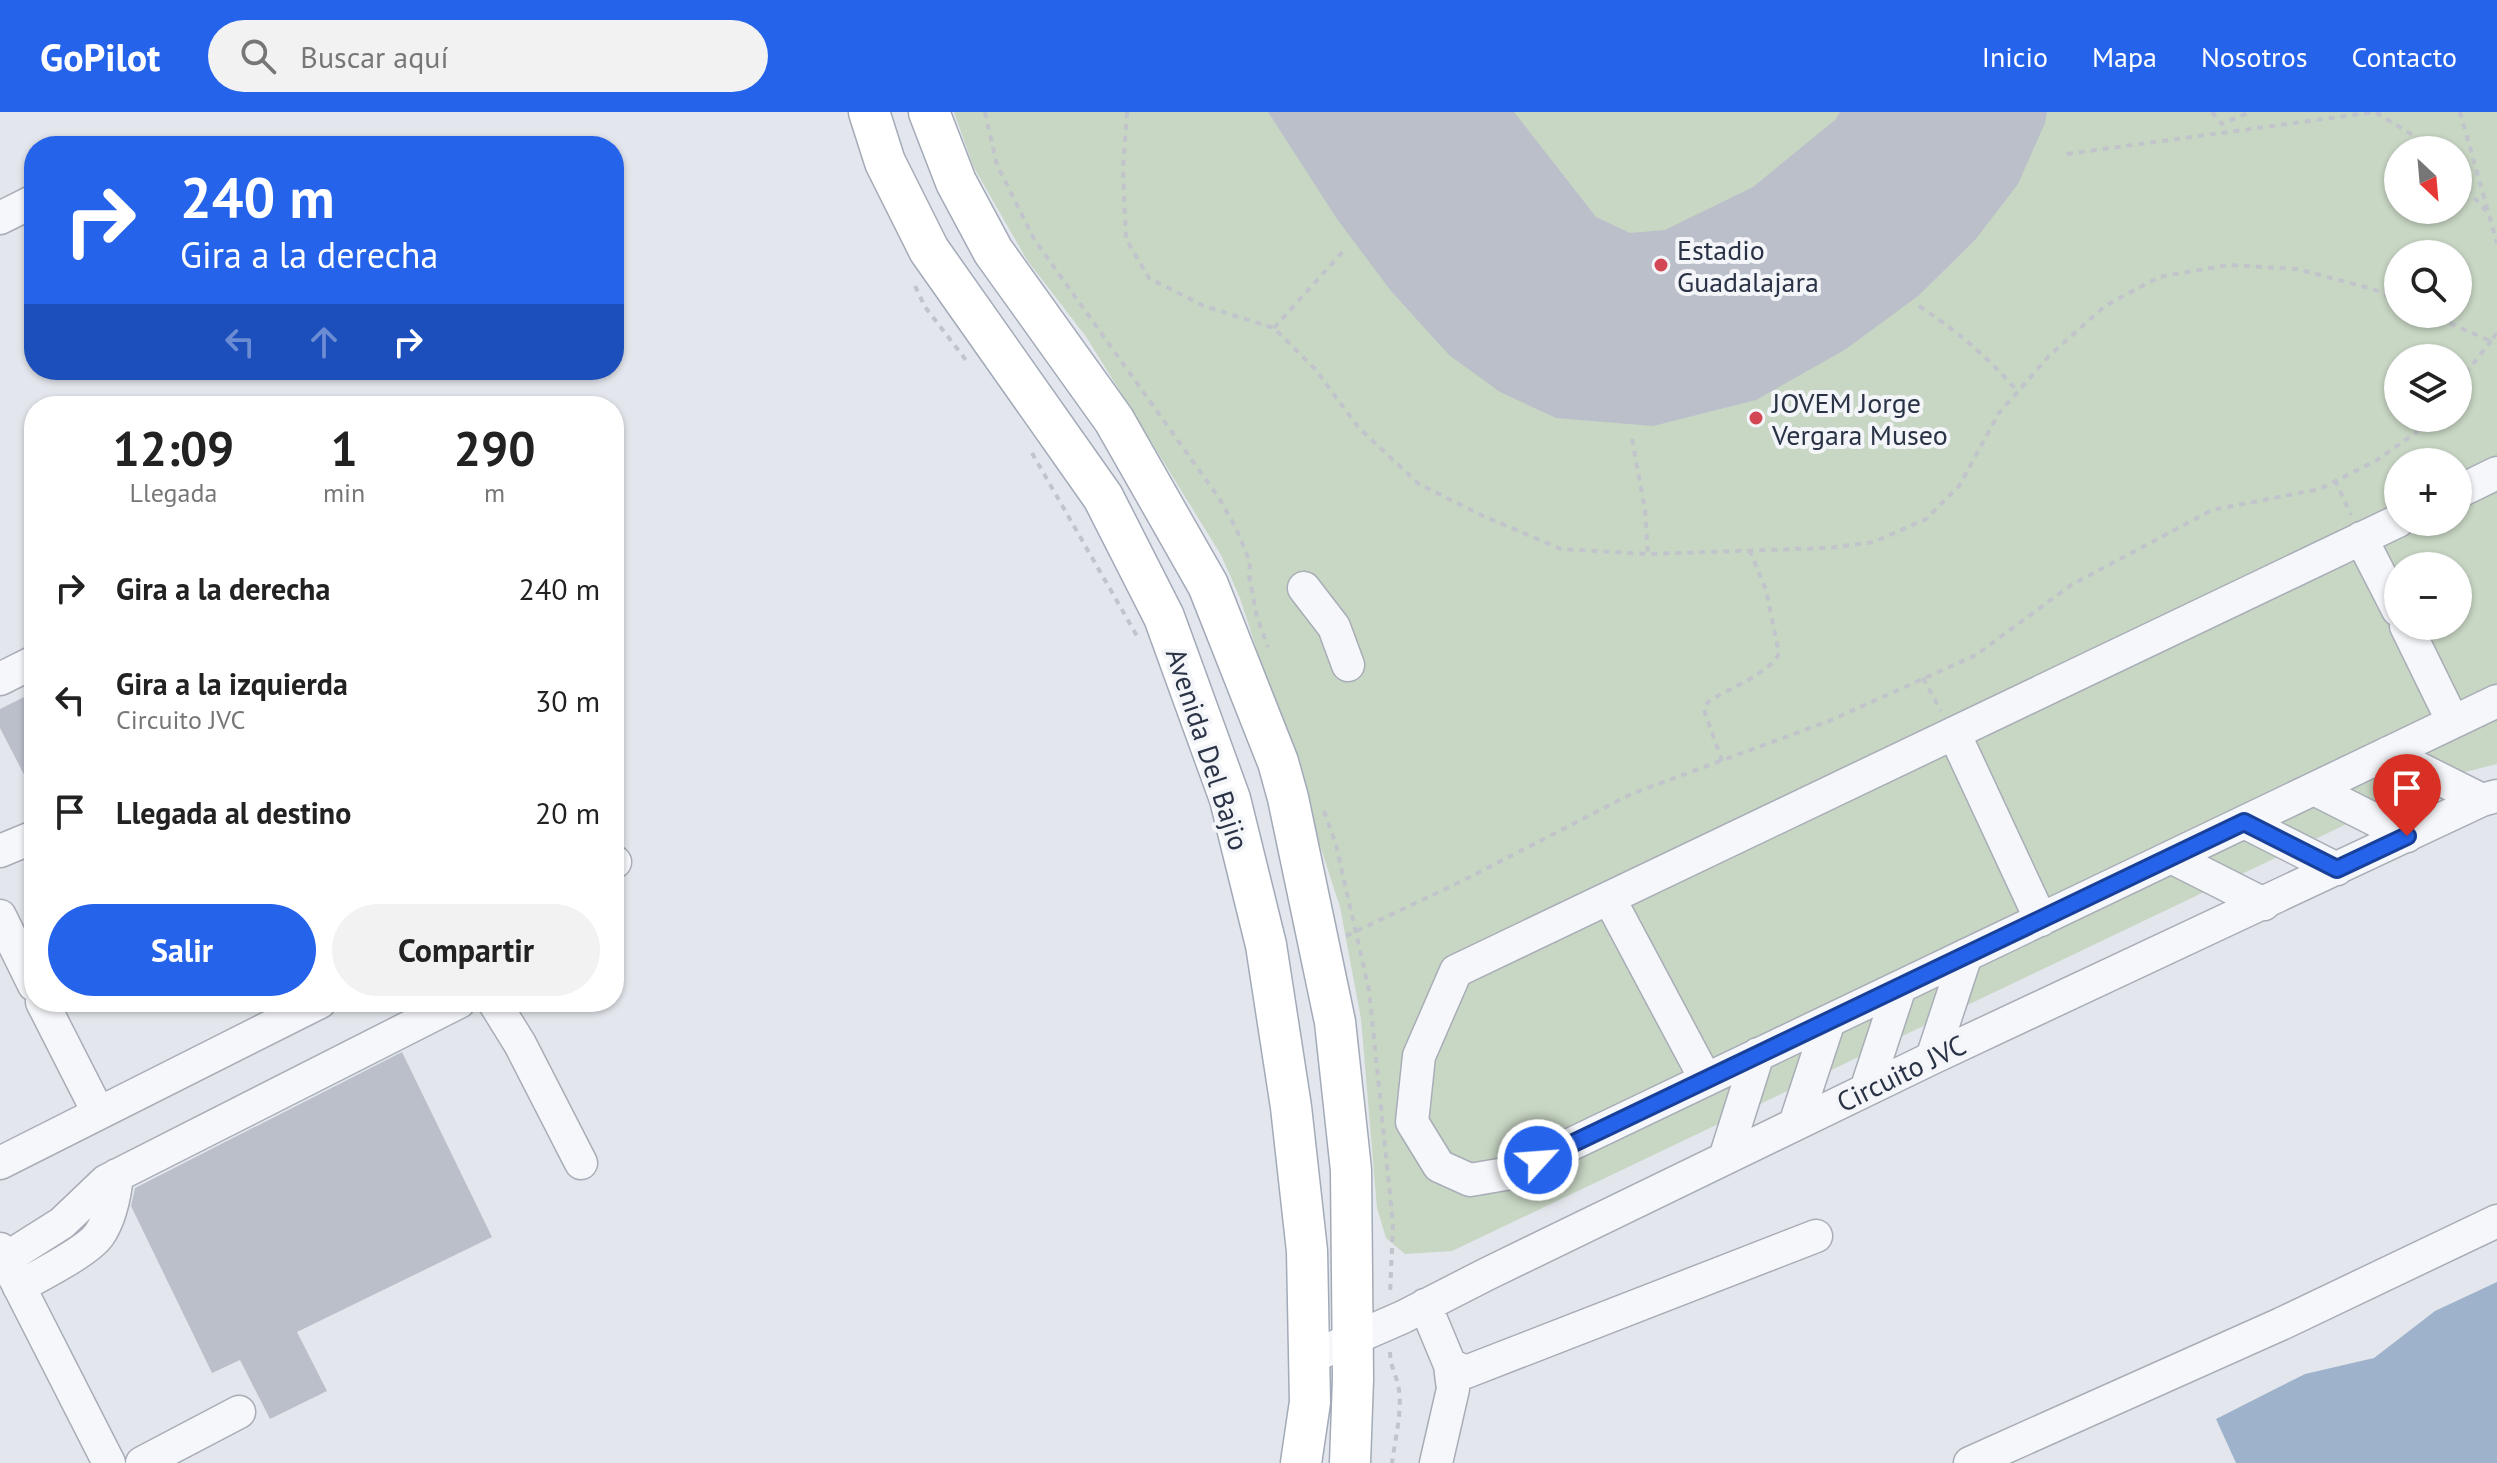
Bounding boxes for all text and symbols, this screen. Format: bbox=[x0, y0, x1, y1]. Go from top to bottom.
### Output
search box bbox=[208, 20, 768, 92]
text: GoPilot bbox=[40, 32, 160, 81]
icon: search bbox=[236, 34, 280, 78]
text: Buscar aquí bbox=[300, 37, 449, 76]
text: Inicio bbox=[1982, 38, 2048, 75]
text: Mapa bbox=[2092, 38, 2157, 75]
text: Nosotros bbox=[2201, 38, 2307, 75]
text: Contacto bbox=[2351, 38, 2457, 75]
north arrow bbox=[2384, 136, 2472, 224]
map controls bbox=[2384, 136, 2472, 640]
text: 240 m bbox=[180, 161, 335, 233]
icon: right bbox=[48, 168, 152, 272]
text: Gira a la derecha bbox=[180, 231, 438, 278]
place label: Estadio Guadalajara bbox=[1677, 231, 1819, 300]
button: search bbox=[2384, 240, 2472, 328]
marker: Estadio Guadalajara bbox=[1652, 256, 1670, 274]
icon: left bbox=[218, 320, 262, 364]
icon: ahead bbox=[302, 320, 346, 364]
icon: right bbox=[386, 320, 430, 364]
button: layers bbox=[2384, 344, 2472, 432]
place label: JOVEM Jorge Vergara Museo bbox=[1771, 384, 1948, 453]
marker: JOVEM Jorge Vergara Museo bbox=[1747, 409, 1765, 427]
text: 12:09 bbox=[113, 417, 234, 479]
text: 1 bbox=[330, 417, 358, 479]
text: 290 bbox=[454, 417, 535, 479]
button: + bbox=[2384, 448, 2472, 536]
text: Llegada bbox=[130, 476, 217, 509]
text: min bbox=[323, 476, 365, 509]
text: m bbox=[484, 476, 505, 509]
button: − bbox=[2384, 552, 2472, 640]
icon: right bbox=[48, 566, 92, 610]
text: Gira a la derecha bbox=[116, 569, 330, 608]
text: 240 m bbox=[519, 569, 600, 608]
street label: Avenida Del Bajio bbox=[1158, 643, 1258, 855]
text: Gira a la izquierda bbox=[116, 664, 348, 703]
icon: left bbox=[48, 678, 92, 722]
text: 30 m bbox=[535, 681, 600, 720]
text: Circuito JVC bbox=[116, 703, 245, 736]
pin bbox=[2373, 754, 2441, 836]
icon: arrive bbox=[2385, 766, 2429, 810]
icon: arrive bbox=[48, 790, 92, 834]
text: Llegada al destino bbox=[116, 793, 351, 832]
text: 20 m bbox=[535, 793, 600, 832]
button: Salir bbox=[48, 904, 316, 996]
button: Compartir bbox=[332, 904, 600, 996]
street label: Circuito JVC bbox=[1830, 1026, 1972, 1120]
position arrow bbox=[1496, 1118, 1580, 1202]

